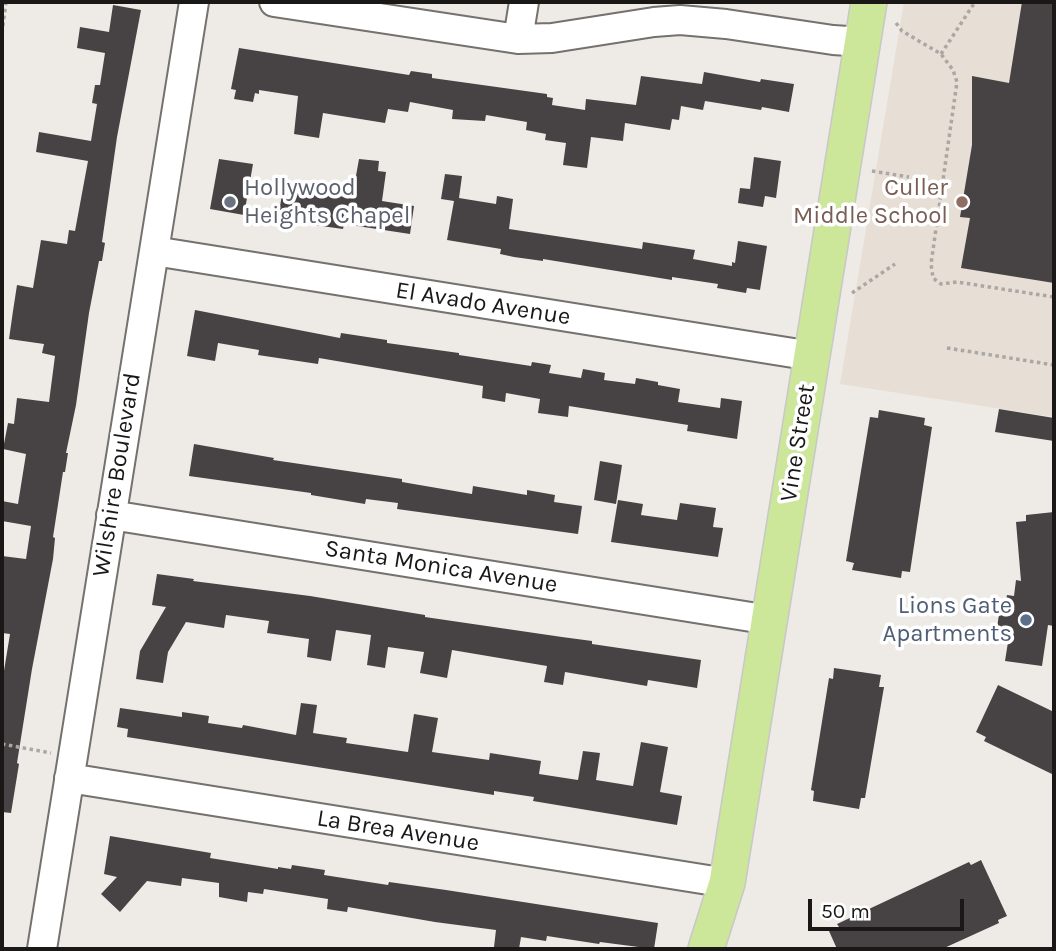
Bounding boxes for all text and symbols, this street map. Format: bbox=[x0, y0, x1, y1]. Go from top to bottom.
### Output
place label: Hollywood Heights Chapel bbox=[244, 174, 410, 230]
place label: Culler Middle School bbox=[793, 174, 948, 230]
marker: Hollywood Heights Chapel bbox=[222, 194, 238, 210]
marker: Culler Middle School bbox=[954, 194, 970, 210]
street label: El Avado Avenue bbox=[394, 276, 572, 332]
street label: Wilshire Boulevard bbox=[87, 371, 147, 579]
street label: Vine Street bbox=[774, 382, 822, 504]
street label: Santa Monica Avenue bbox=[322, 534, 560, 600]
place label: Lions Gate Apartments bbox=[882, 592, 1012, 648]
marker: Lions Gate Apartments bbox=[1018, 612, 1034, 628]
street label: La Brea Avenue bbox=[315, 804, 481, 858]
scale bar bbox=[811, 884, 967, 928]
text: 50 m bbox=[821, 899, 870, 923]

